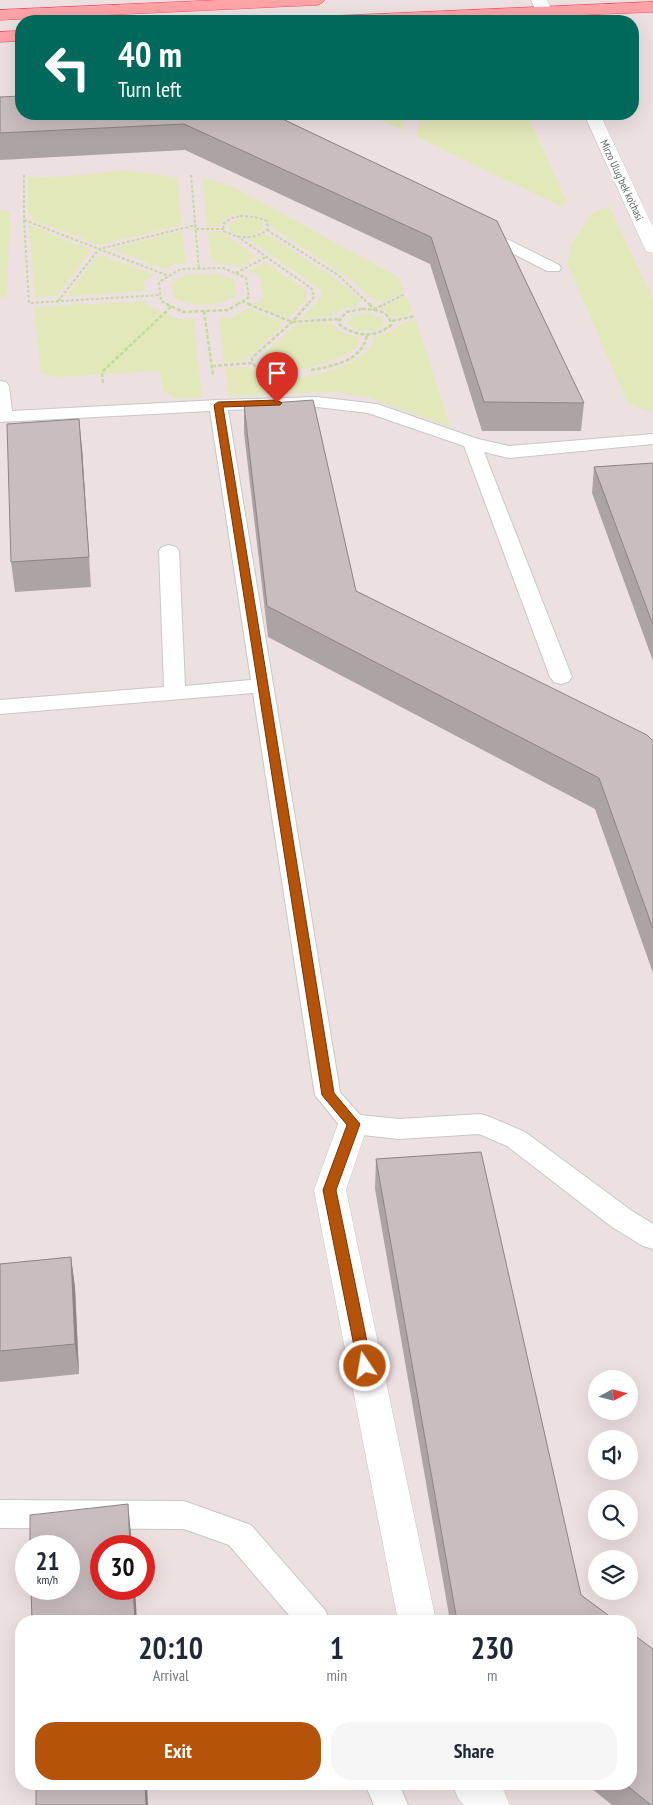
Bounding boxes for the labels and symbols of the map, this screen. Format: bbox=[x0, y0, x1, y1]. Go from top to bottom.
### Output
street label: Mirzo Ulug'bek ko'chasi bbox=[597, 137, 647, 223]
pin bbox=[256, 352, 298, 403]
position arrow bbox=[338, 1339, 390, 1391]
north arrow bbox=[588, 1370, 638, 1420]
speed limit sign: 30 bbox=[90, 1535, 155, 1600]

